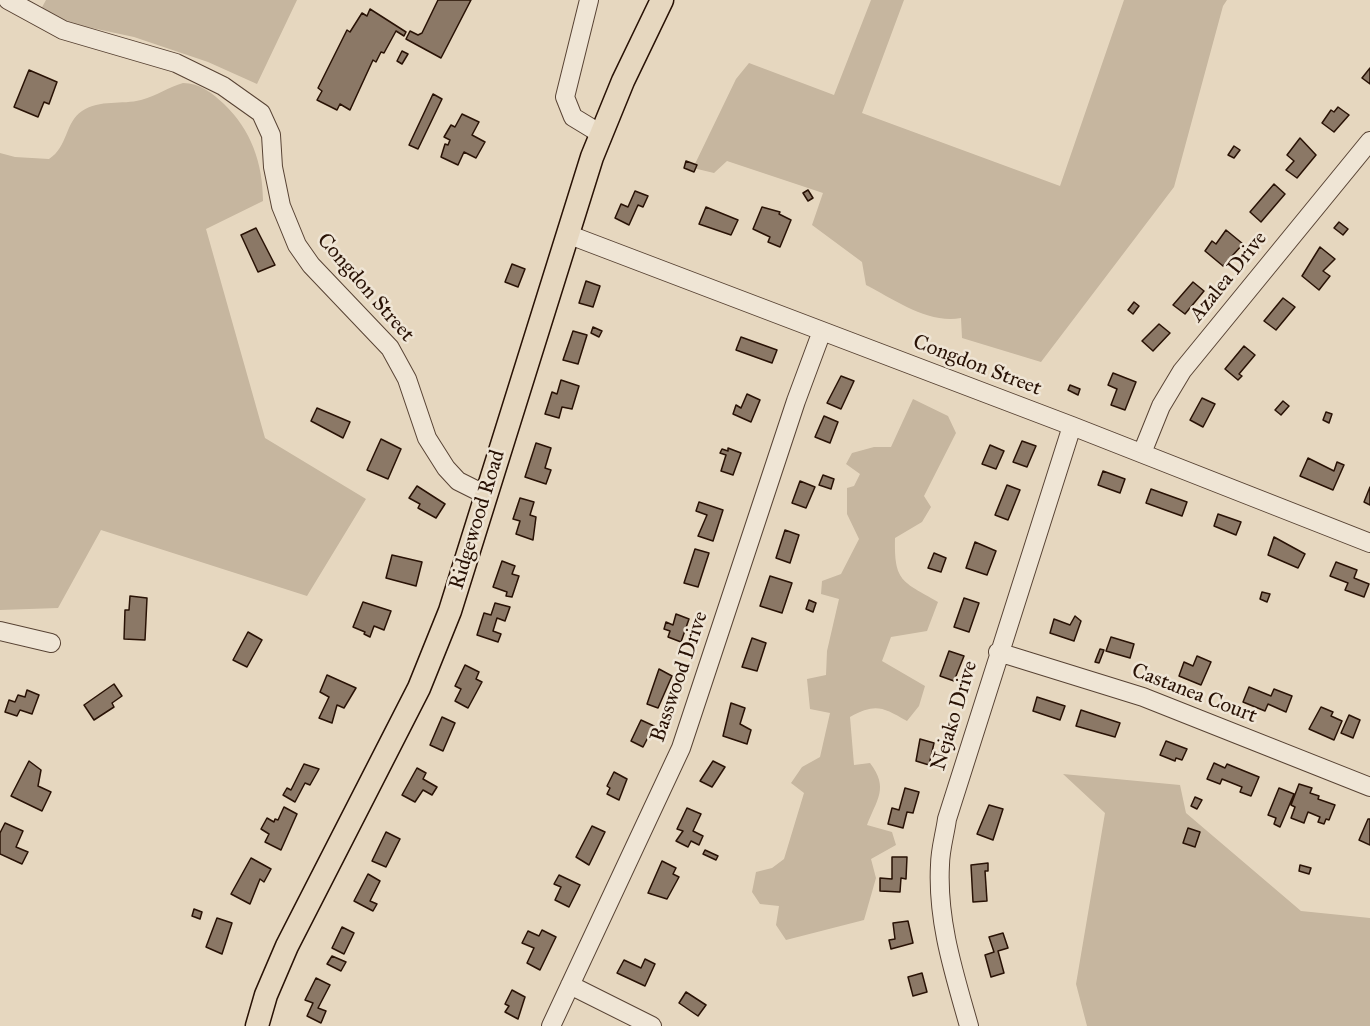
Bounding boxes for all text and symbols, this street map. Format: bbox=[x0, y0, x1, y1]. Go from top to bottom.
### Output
street label: Azalea Drive bbox=[1185, 227, 1273, 327]
street label: Congdon Street bbox=[311, 229, 419, 347]
street label: Congdon Street bbox=[909, 330, 1045, 402]
street label: Ridgewood Road bbox=[445, 447, 511, 593]
street label: Basswood Drive bbox=[646, 608, 714, 746]
street label: Nejako Drive bbox=[926, 658, 984, 774]
street label: Castanea Court bbox=[1128, 659, 1260, 729]

